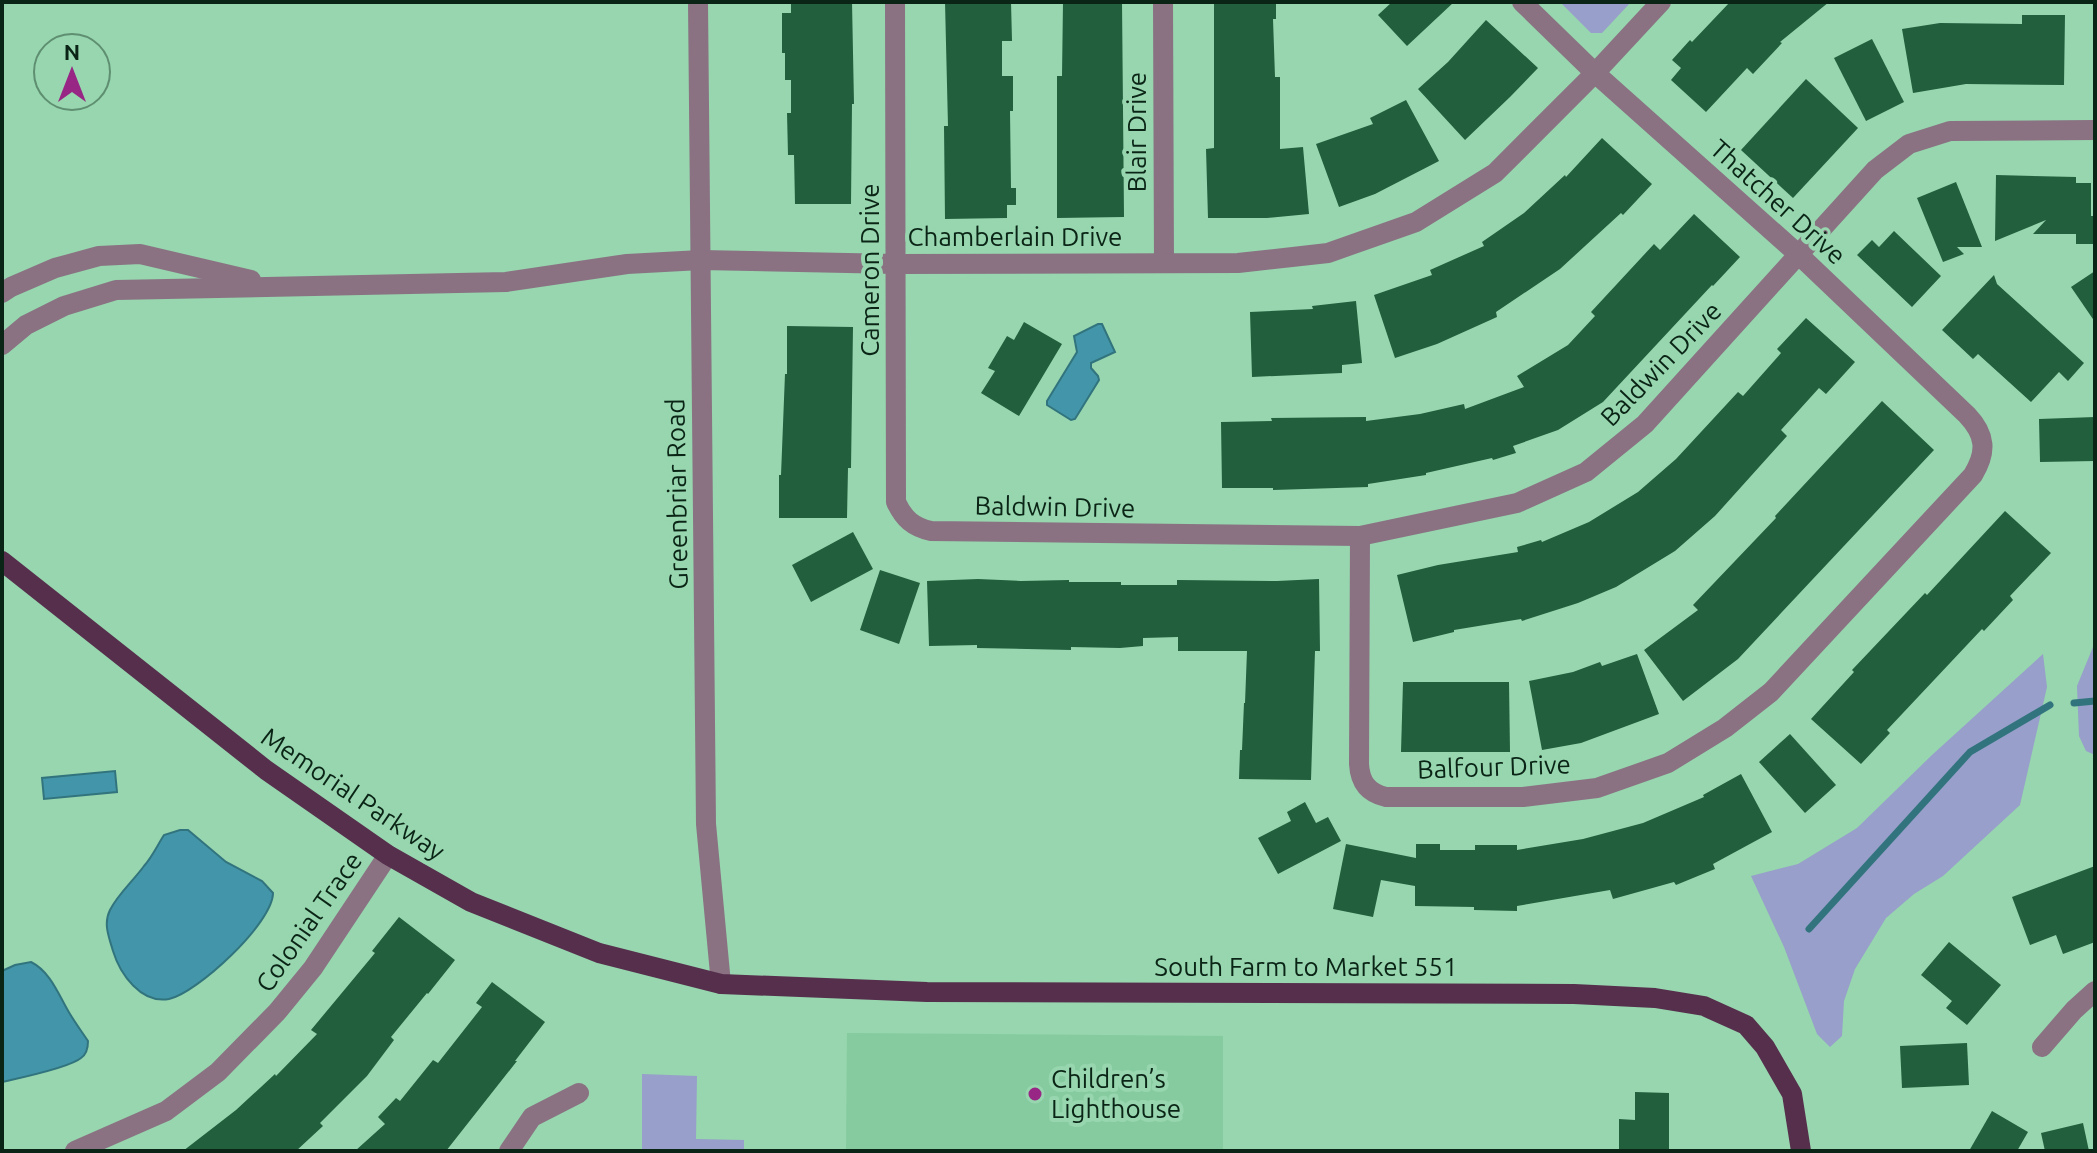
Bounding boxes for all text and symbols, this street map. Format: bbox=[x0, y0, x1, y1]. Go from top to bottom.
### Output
north arrow bbox=[32, 32, 112, 112]
text: N bbox=[64, 39, 80, 64]
street label: Blair Drive bbox=[1122, 72, 1151, 192]
street label: Thatcher Drive bbox=[1705, 134, 1852, 270]
street label: Cameron Drive bbox=[855, 183, 884, 357]
street label: Chamberlain Drive bbox=[908, 222, 1122, 251]
street label: Baldwin Drive bbox=[1594, 296, 1727, 432]
street label: Greenbriar Road bbox=[660, 398, 693, 590]
street label: Baldwin Drive bbox=[974, 491, 1136, 522]
street label: Memorial Parkway bbox=[256, 722, 450, 866]
street label: Balfour Drive bbox=[1417, 749, 1571, 784]
street label: Colonial Trace bbox=[250, 846, 367, 997]
street label: South Farm to Market 551 bbox=[1154, 952, 1458, 981]
place label: Children’s Lighthouse bbox=[1051, 1064, 1181, 1123]
marker: Children’s Lighthouse bbox=[1026, 1085, 1044, 1103]

